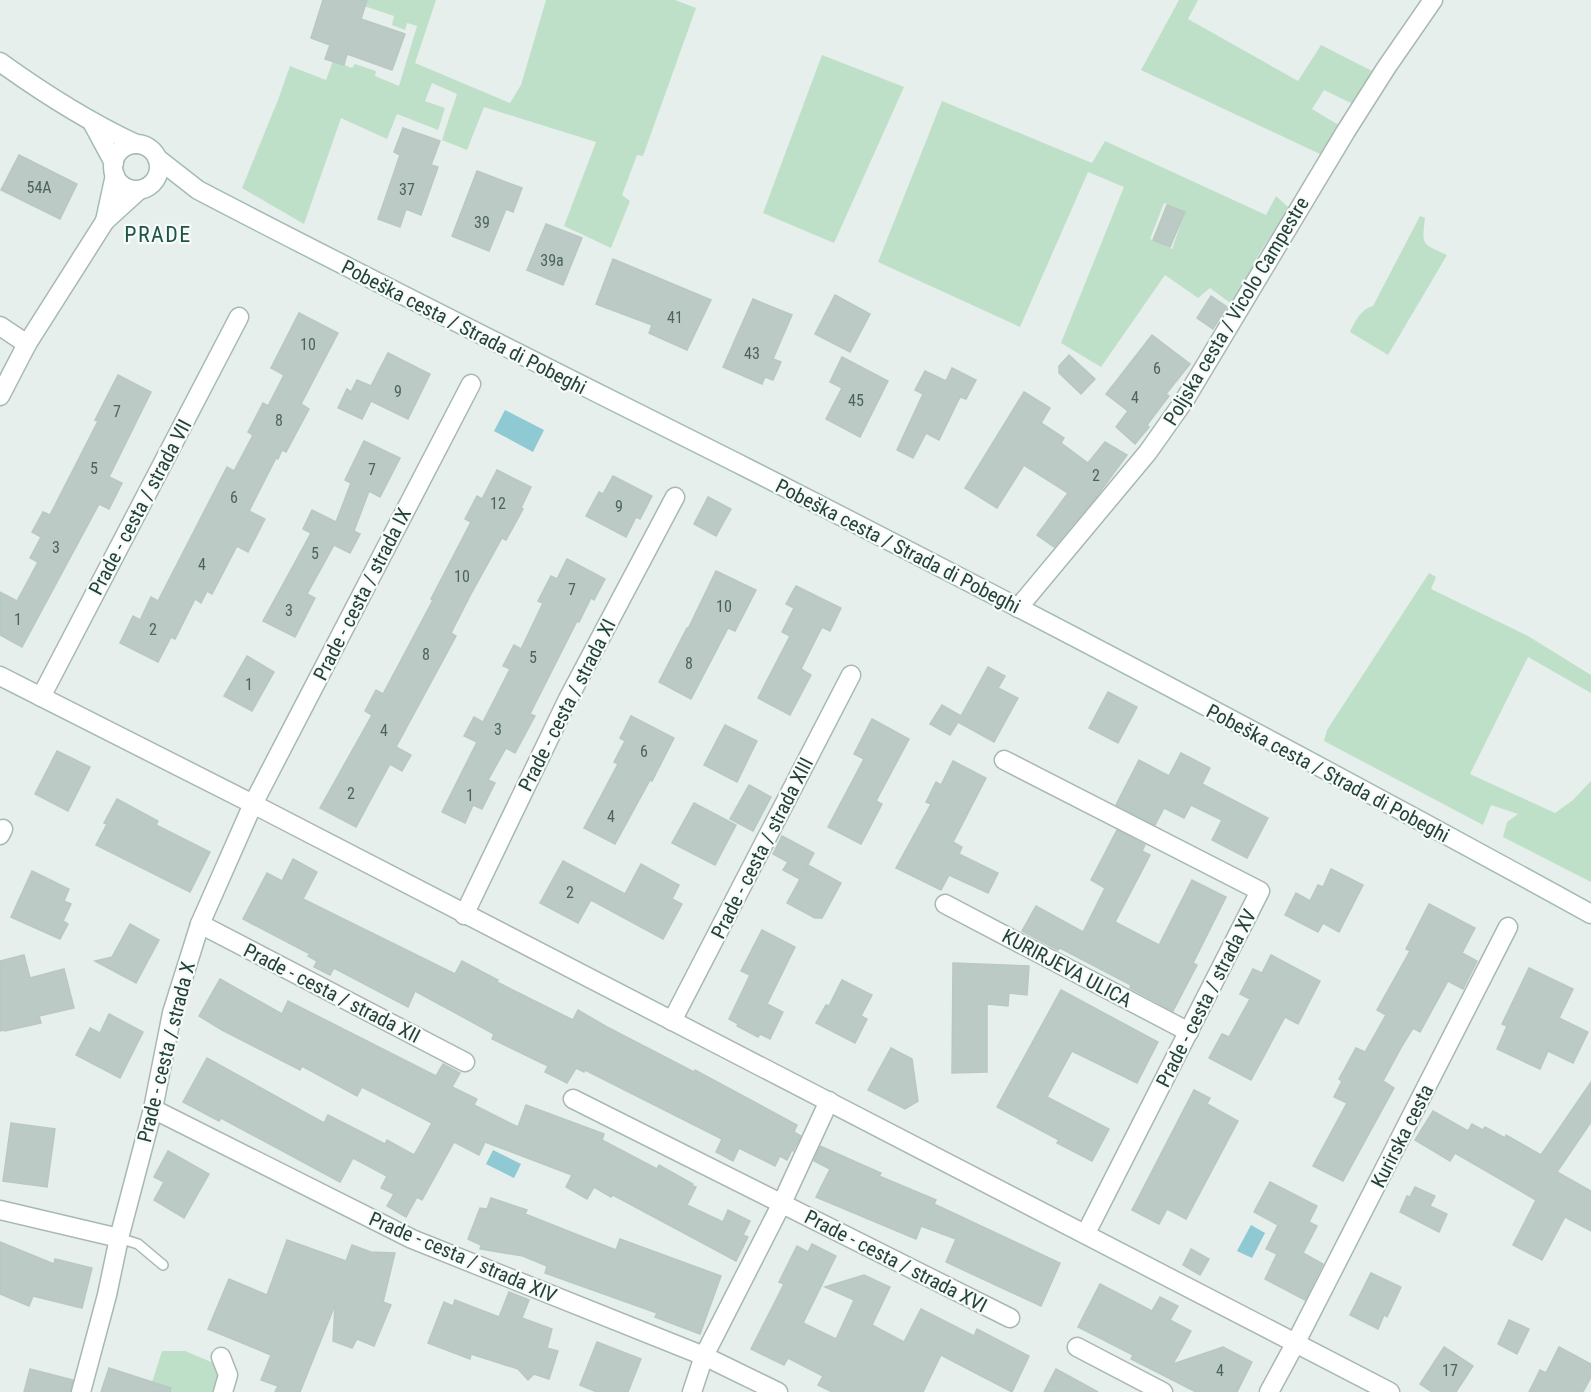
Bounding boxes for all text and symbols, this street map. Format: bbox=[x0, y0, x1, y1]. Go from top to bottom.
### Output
house number: 54A bbox=[26, 178, 52, 197]
house number: 37 bbox=[399, 180, 415, 199]
street label: Poljska cesta / Vicolo Campestre bbox=[1158, 193, 1314, 429]
house number: 39 bbox=[474, 213, 490, 232]
district label: PRADE bbox=[124, 222, 192, 247]
house number: 39a bbox=[540, 251, 564, 270]
street label: Pobeška cesta / Strada di Pobeghi bbox=[338, 255, 590, 399]
house number: 41 bbox=[667, 308, 683, 327]
house number: 10 bbox=[300, 335, 316, 354]
house number: 43 bbox=[744, 344, 760, 363]
house number: 6 bbox=[1153, 359, 1161, 378]
house number: 9 bbox=[394, 382, 402, 401]
house number: 4 bbox=[1131, 388, 1139, 407]
house number: 45 bbox=[848, 391, 864, 410]
house number: 7 bbox=[113, 402, 121, 421]
house number: 8 bbox=[275, 411, 283, 430]
street label: Prade - cesta / strada VII bbox=[84, 415, 196, 599]
house number: 5 bbox=[90, 459, 98, 478]
house number: 7 bbox=[368, 460, 376, 479]
house number: 2 bbox=[1092, 466, 1100, 485]
street label: Pobeška cesta / Strada di Pobeghi bbox=[772, 474, 1024, 618]
house number: 6 bbox=[230, 488, 238, 507]
house number: 12 bbox=[490, 494, 506, 513]
house number: 9 bbox=[615, 497, 623, 516]
street label: Prade - cesta / strada IX bbox=[308, 504, 416, 684]
house number: 3 bbox=[52, 538, 60, 557]
house number: 5 bbox=[311, 544, 319, 563]
house number: 4 bbox=[198, 555, 206, 574]
house number: 10 bbox=[454, 567, 470, 586]
house number: 7 bbox=[568, 580, 576, 599]
house number: 10 bbox=[716, 597, 732, 616]
house number: 3 bbox=[285, 601, 293, 620]
house number: 1 bbox=[14, 610, 22, 629]
street label: Prade - cesta / strada XI bbox=[513, 615, 621, 795]
house number: 2 bbox=[149, 620, 157, 639]
house number: 8 bbox=[422, 645, 430, 664]
house number: 5 bbox=[529, 648, 537, 667]
house number: 8 bbox=[685, 654, 693, 673]
house number: 1 bbox=[245, 675, 253, 694]
street label: Pobeška cesta / Strada di Pobeghi bbox=[1203, 699, 1453, 847]
house number: 3 bbox=[494, 720, 502, 739]
house number: 4 bbox=[380, 721, 388, 740]
house number: 6 bbox=[640, 742, 648, 761]
street label: Prade - cesta / strada XIII bbox=[706, 753, 818, 943]
house number: 2 bbox=[347, 784, 355, 803]
house number: 1 bbox=[466, 786, 474, 805]
house number: 4 bbox=[607, 807, 615, 826]
house number: 2 bbox=[566, 883, 574, 902]
street label: Prade - cesta / strada XV bbox=[1151, 905, 1261, 1091]
street label: KURIRJEVA ULICA bbox=[998, 924, 1136, 1012]
street label: Prade - cesta / strada XII bbox=[240, 938, 424, 1048]
street label: Prade - cesta / strada X bbox=[132, 959, 200, 1145]
street label: Kurirska cesta bbox=[1366, 1080, 1438, 1192]
street label: Prade - cesta / strada XVI bbox=[801, 1205, 991, 1317]
street label: Prade - cesta / strada XIV bbox=[366, 1207, 560, 1307]
house number: 4 bbox=[1216, 1361, 1224, 1380]
house number: 17 bbox=[1442, 1361, 1458, 1380]

